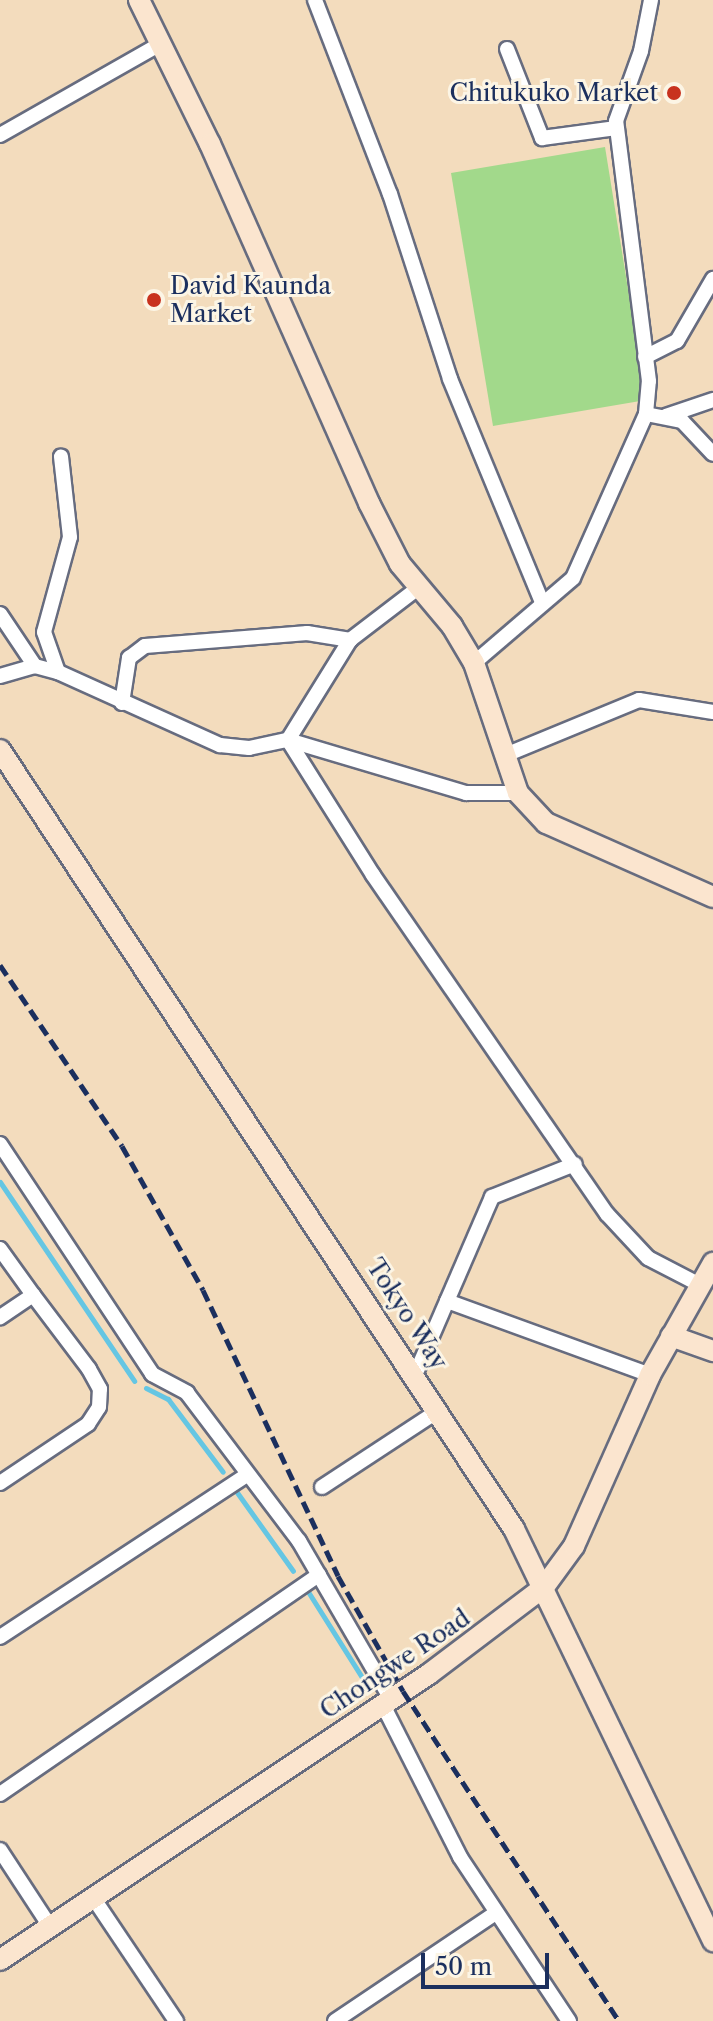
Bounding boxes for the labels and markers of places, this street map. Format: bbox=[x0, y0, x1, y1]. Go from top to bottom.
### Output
place label: Chitukuko Market bbox=[450, 79, 658, 107]
marker: Chitukuko Market bbox=[665, 84, 683, 102]
place label: David Kaunda Market bbox=[170, 272, 331, 328]
marker: David Kaunda Market bbox=[145, 291, 163, 309]

